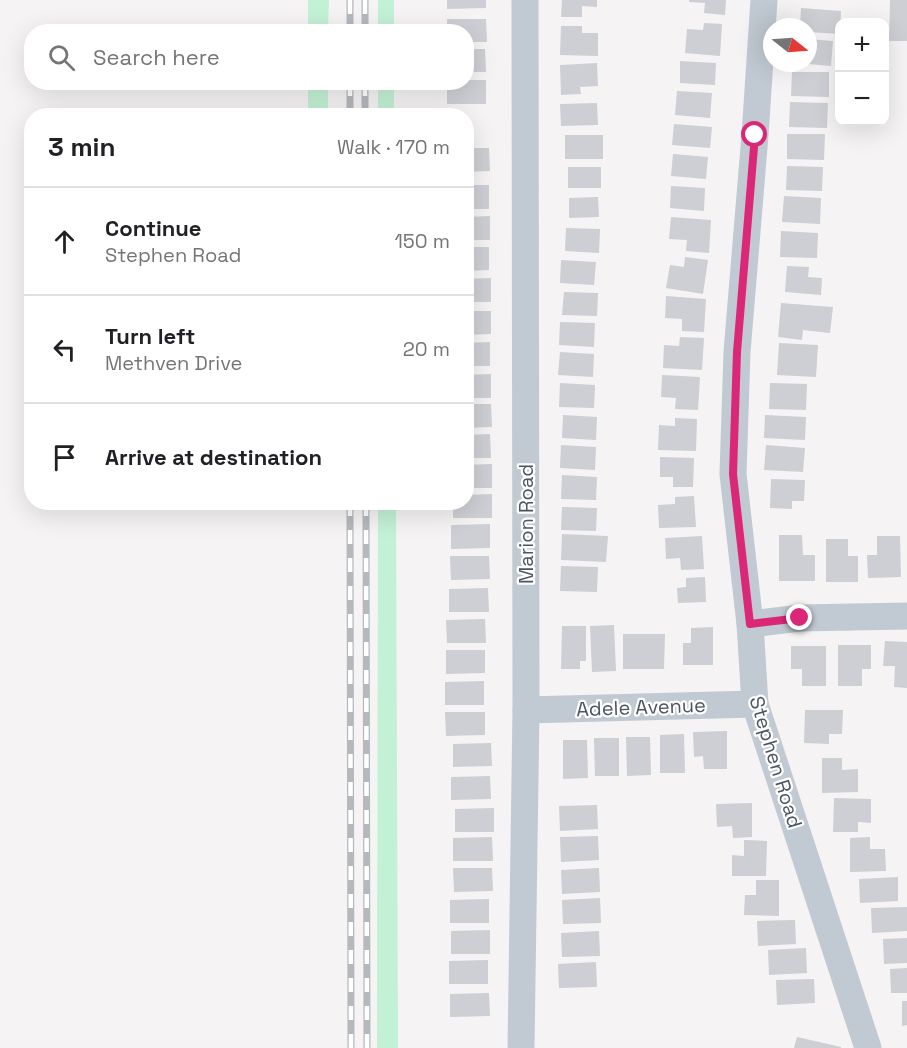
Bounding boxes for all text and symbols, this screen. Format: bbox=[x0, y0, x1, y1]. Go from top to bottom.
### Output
north arrow bbox=[763, 18, 817, 72]
map controls bbox=[835, 18, 889, 126]
button: + bbox=[835, 18, 889, 72]
search box bbox=[24, 24, 474, 90]
icon: search bbox=[45, 41, 78, 74]
text: Search here bbox=[93, 43, 220, 71]
button: − bbox=[835, 72, 889, 126]
route start bbox=[741, 121, 767, 147]
text: 3 min bbox=[48, 130, 116, 164]
text: Walk · 170 m bbox=[337, 134, 450, 160]
text: Continue bbox=[105, 214, 201, 242]
icon: ahead bbox=[48, 225, 81, 258]
text: 150 m bbox=[395, 228, 450, 254]
text: Stephen Road bbox=[105, 242, 241, 268]
text: Turn left bbox=[105, 322, 195, 350]
icon: left bbox=[48, 333, 81, 366]
text: 20 m bbox=[403, 336, 450, 362]
text: Methven Drive bbox=[105, 350, 242, 376]
icon: arrive bbox=[48, 441, 81, 474]
text: Arrive at destination bbox=[105, 443, 322, 471]
street label: Marion Road bbox=[513, 464, 539, 584]
route end bbox=[786, 604, 812, 630]
street label: Adele Avenue bbox=[576, 692, 706, 722]
street label: Stephen Road bbox=[744, 693, 808, 831]

